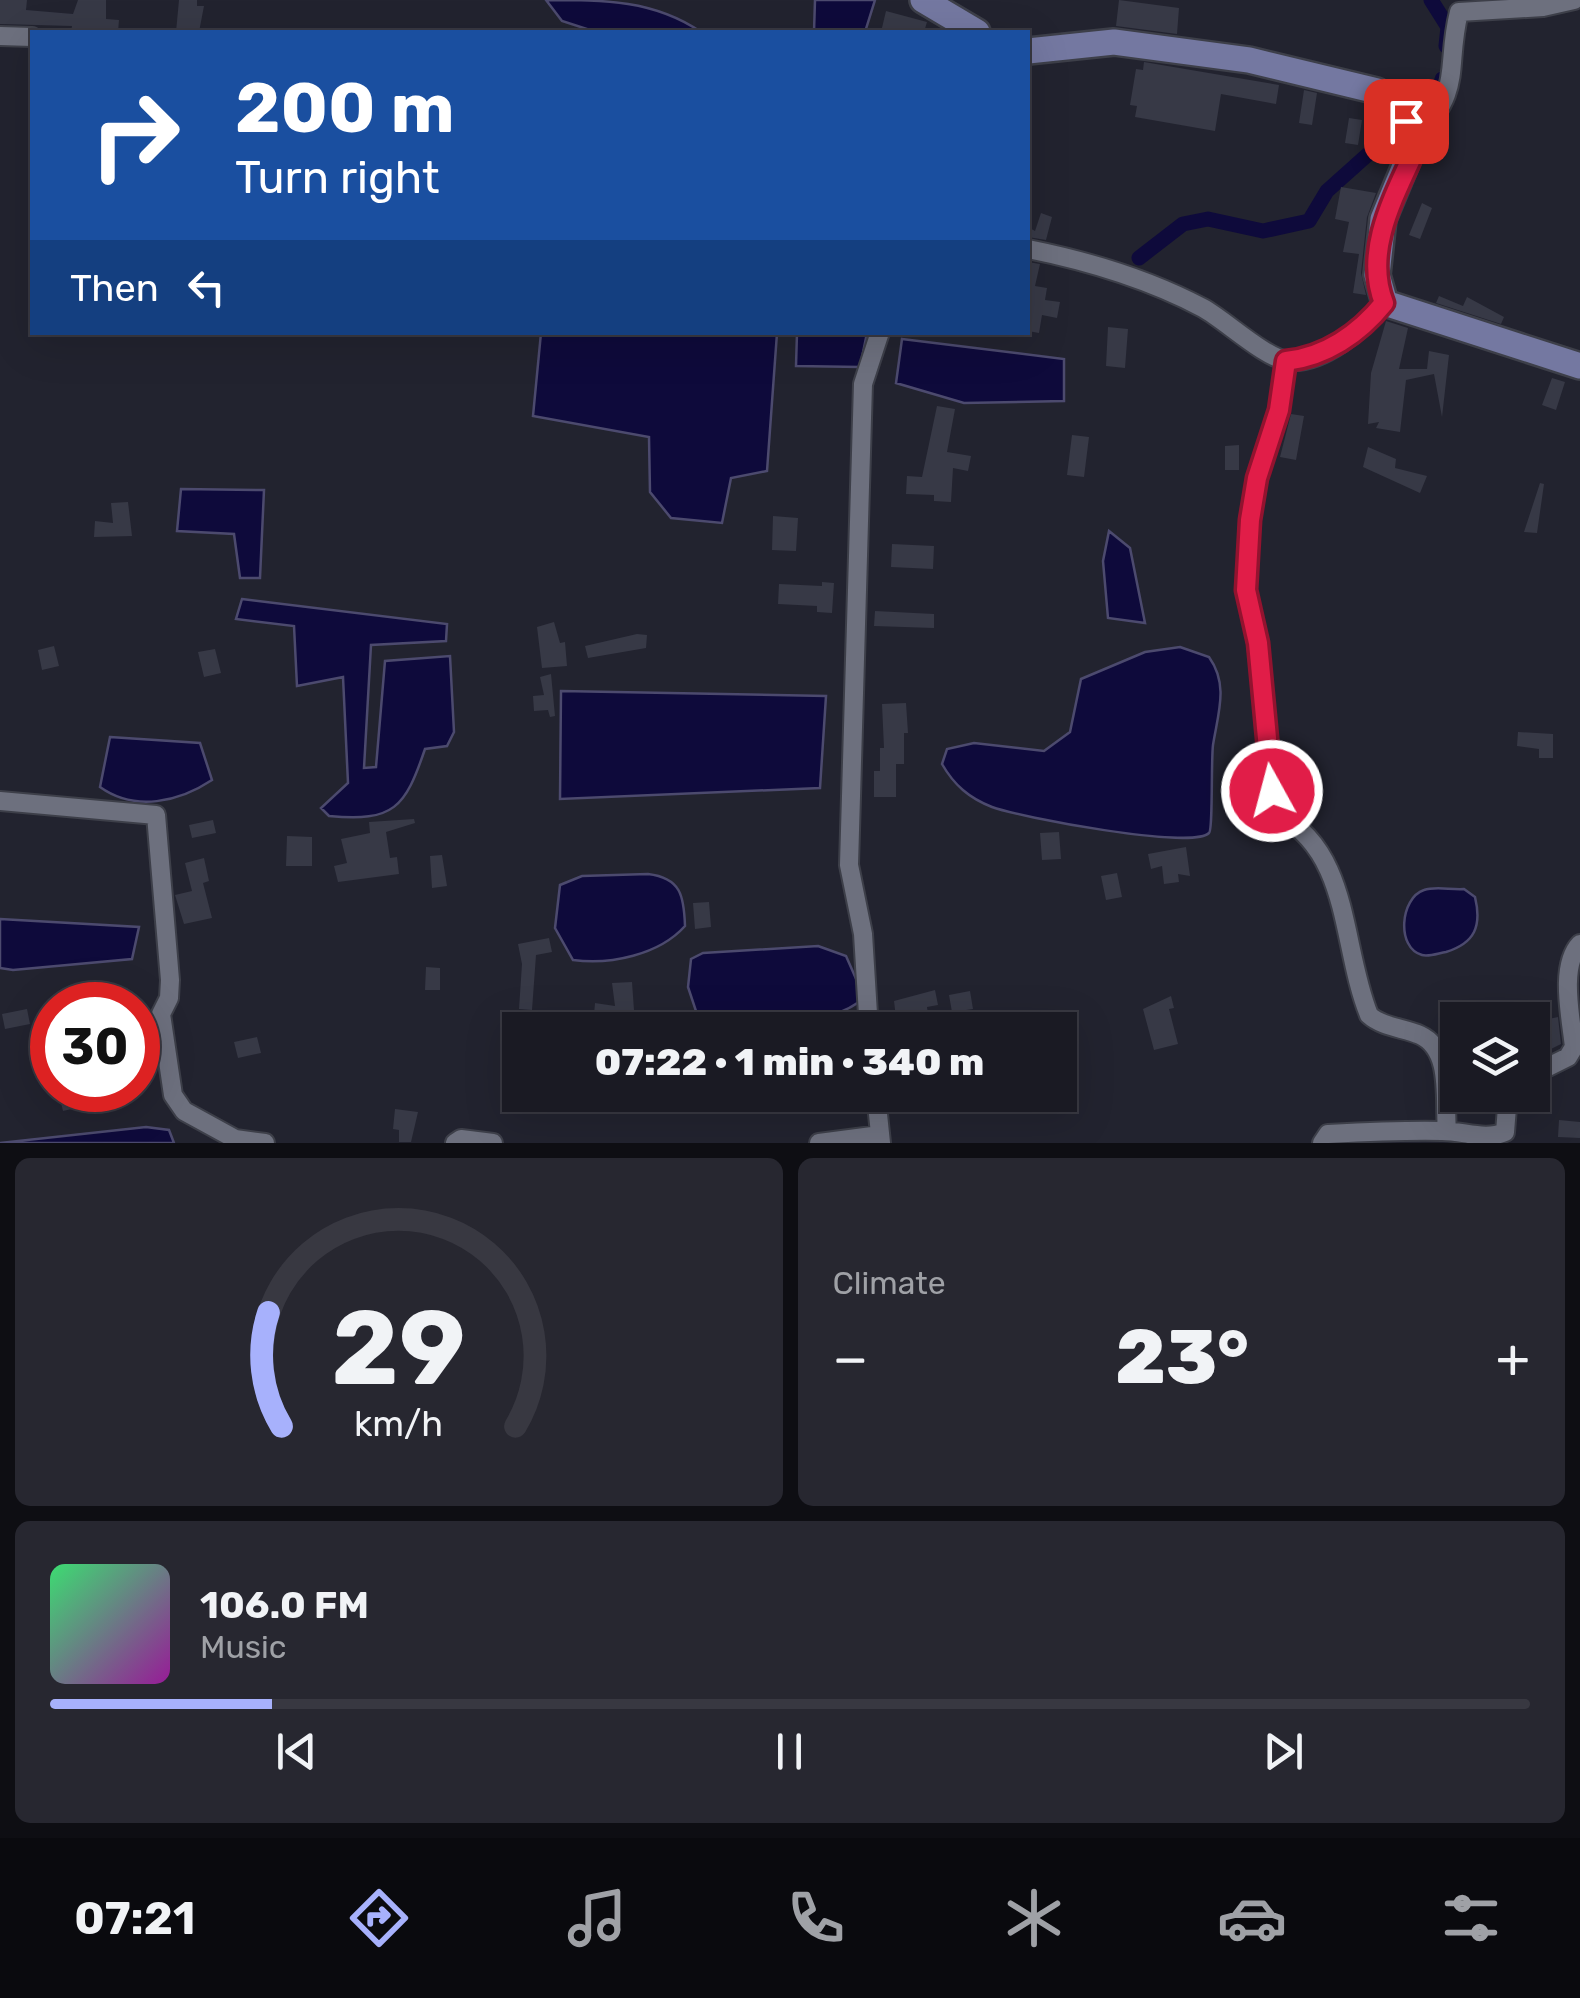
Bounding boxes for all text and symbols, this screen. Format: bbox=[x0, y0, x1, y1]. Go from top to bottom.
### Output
text: 200 m bbox=[235, 67, 455, 150]
icon: right bbox=[70, 70, 200, 200]
pin bbox=[1364, 79, 1449, 164]
icon: arrive bbox=[1379, 94, 1434, 149]
text: Turn right bbox=[235, 151, 439, 204]
icon: left bbox=[179, 260, 234, 315]
text: Then bbox=[70, 265, 159, 311]
position arrow bbox=[1220, 739, 1324, 843]
speed limit sign: 30 bbox=[30, 982, 160, 1112]
map controls bbox=[1440, 1002, 1550, 1112]
button: layers bbox=[1440, 1002, 1550, 1112]
text: 07:22 · 1 min · 340 m bbox=[595, 1039, 984, 1085]
text: Climate bbox=[833, 1264, 946, 1302]
text: 29 bbox=[332, 1287, 466, 1410]
text: 23° bbox=[1115, 1313, 1249, 1402]
text: − bbox=[833, 1326, 868, 1391]
text: + bbox=[1496, 1326, 1530, 1391]
text: km/h bbox=[354, 1403, 443, 1445]
text: 106.0 FM bbox=[200, 1582, 369, 1628]
text: Music bbox=[200, 1628, 286, 1666]
icon: previous bbox=[269, 1724, 324, 1779]
icon: pause bbox=[762, 1724, 817, 1779]
icon: next bbox=[1256, 1724, 1311, 1779]
icon: directions bbox=[344, 1883, 414, 1953]
icon: music bbox=[562, 1883, 632, 1953]
icon: phone bbox=[781, 1883, 851, 1953]
icon: climate bbox=[999, 1883, 1069, 1953]
icon: car bbox=[1217, 1883, 1287, 1953]
icon: filters bbox=[1436, 1883, 1506, 1953]
text: 07:21 bbox=[74, 1892, 195, 1945]

